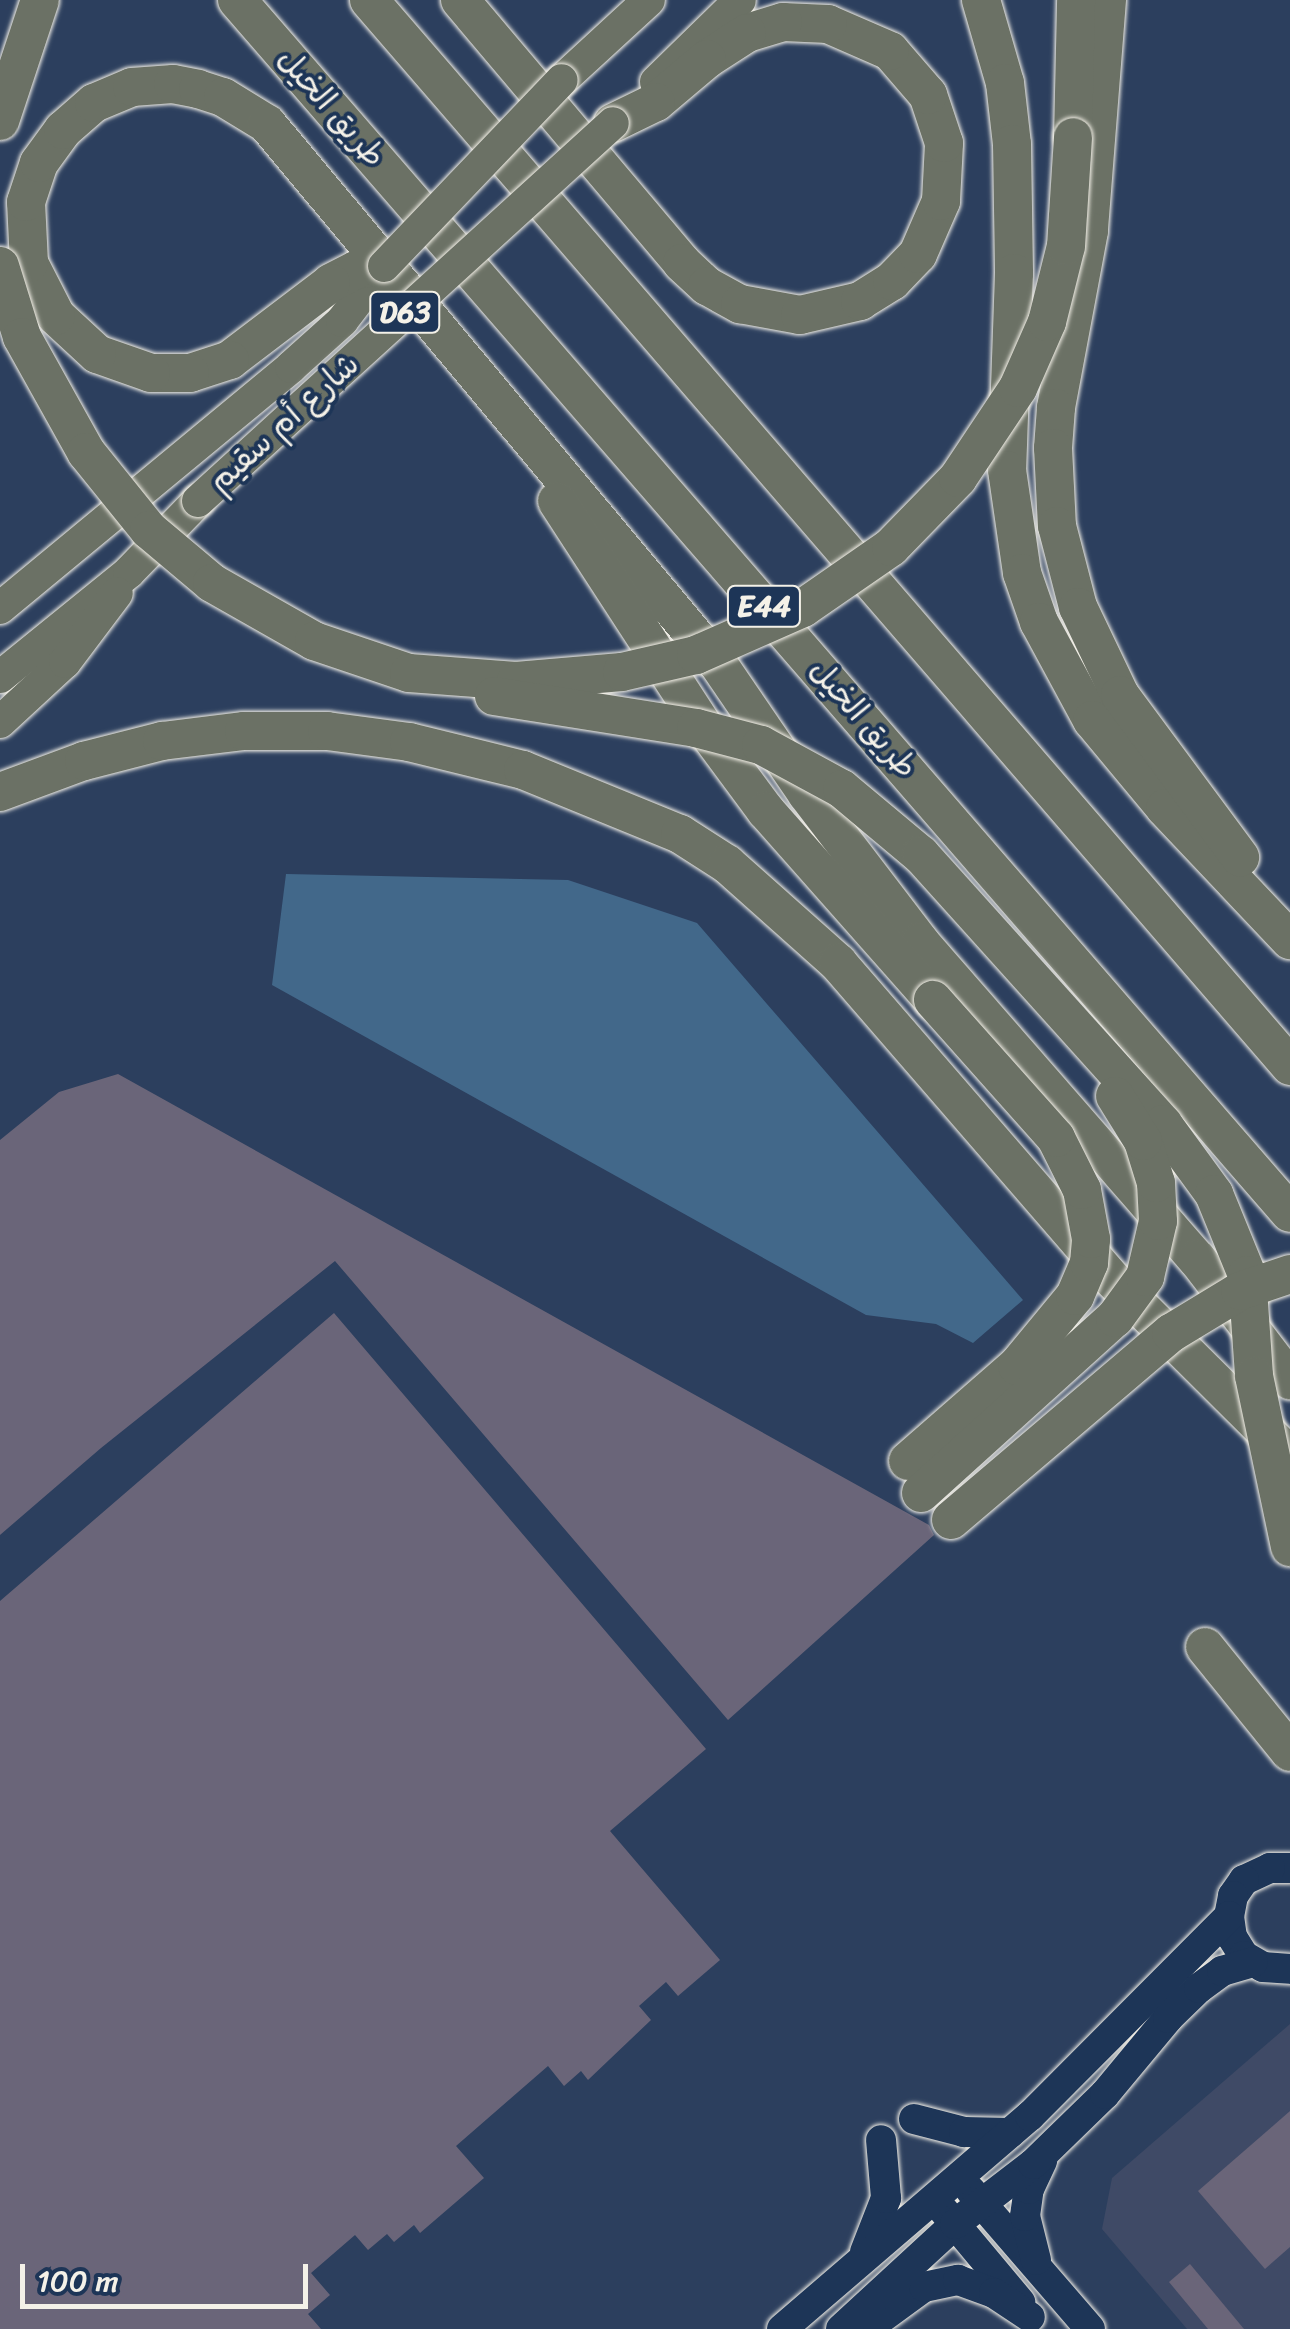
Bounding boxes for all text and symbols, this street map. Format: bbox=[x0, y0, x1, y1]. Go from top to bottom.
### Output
street label: طريق الخيل bbox=[269, 41, 393, 175]
road number: D63 bbox=[368, 287, 442, 337]
street label: شارع أم سقيم bbox=[201, 345, 367, 501]
road number: E44 bbox=[726, 581, 802, 631]
street label: طريق الخيل bbox=[801, 652, 925, 786]
scale bar bbox=[25, 2244, 312, 2306]
text: 100 m bbox=[37, 2254, 119, 2308]

